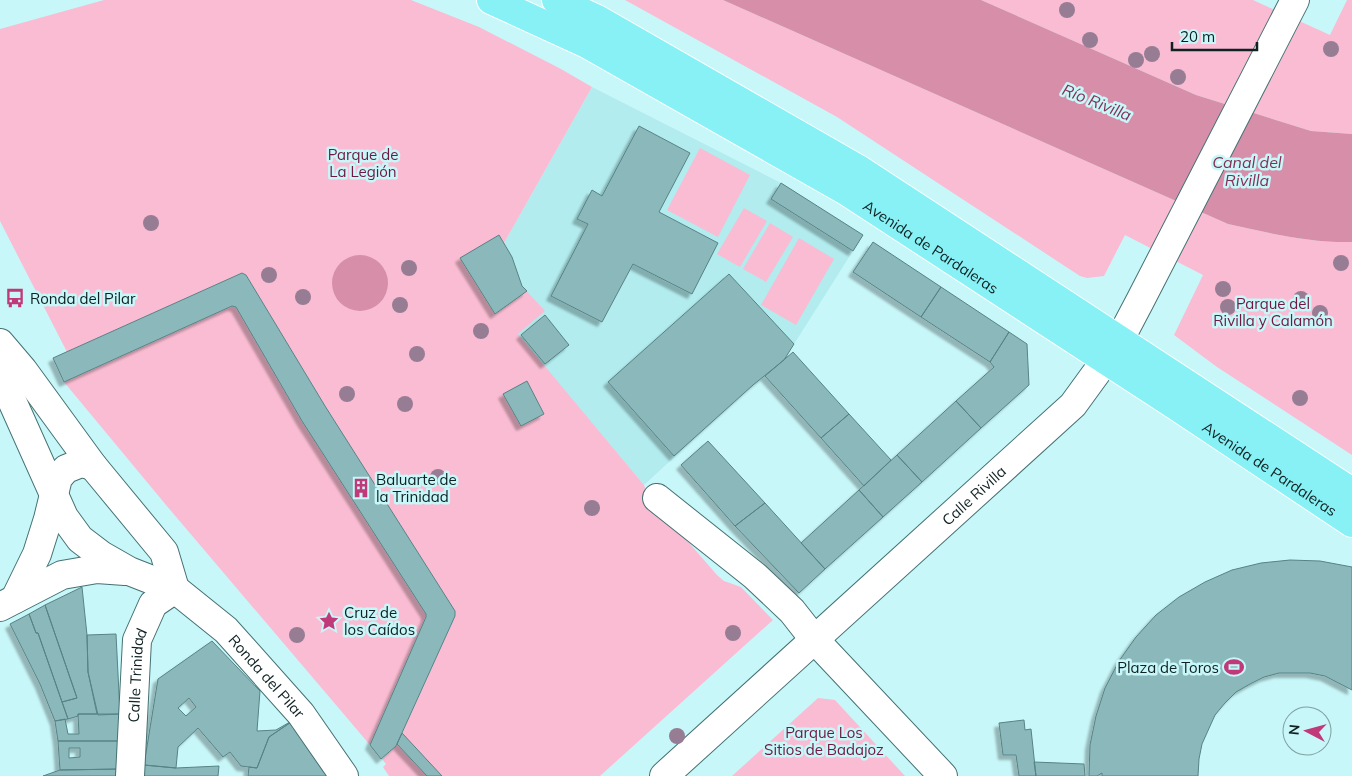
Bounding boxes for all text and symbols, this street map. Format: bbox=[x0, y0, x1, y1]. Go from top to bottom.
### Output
scale bar bbox=[1172, 20, 1257, 52]
text: 20 m bbox=[1180, 27, 1215, 46]
water label: Río Rivilla bbox=[1060, 79, 1135, 125]
park label: Parque de La Legión bbox=[328, 145, 398, 181]
water label: Canal del Rivilla bbox=[1212, 152, 1282, 190]
street label: Avenida de Pardaleras bbox=[860, 196, 1002, 297]
bus stop icon: Ronda del Pilar bbox=[4, 287, 26, 309]
place label: Ronda del Pilar bbox=[30, 289, 136, 308]
park label: Parque del Rivilla y Calamón bbox=[1213, 294, 1333, 330]
street label: Avenida de Pardaleras bbox=[1199, 417, 1341, 520]
street label: Calle Rivilla bbox=[938, 461, 1010, 529]
place label: Baluarte de la Trinidad bbox=[376, 470, 457, 506]
building icon: Baluarte de la Trinidad bbox=[350, 477, 372, 499]
place label: Cruz de los Caídos bbox=[344, 603, 415, 639]
place icon: Cruz de los Caídos bbox=[318, 610, 340, 632]
street label: Calle Trinidad bbox=[123, 625, 151, 723]
street label: Ronda del Pilar bbox=[225, 630, 310, 722]
sports icon: Plaza de Toros bbox=[1223, 656, 1245, 678]
place label: Plaza de Toros bbox=[1117, 658, 1219, 677]
north arrow bbox=[1282, 706, 1332, 756]
park label: Parque Los Sitios de Badajoz bbox=[764, 723, 884, 759]
text: N bbox=[1285, 723, 1304, 736]

